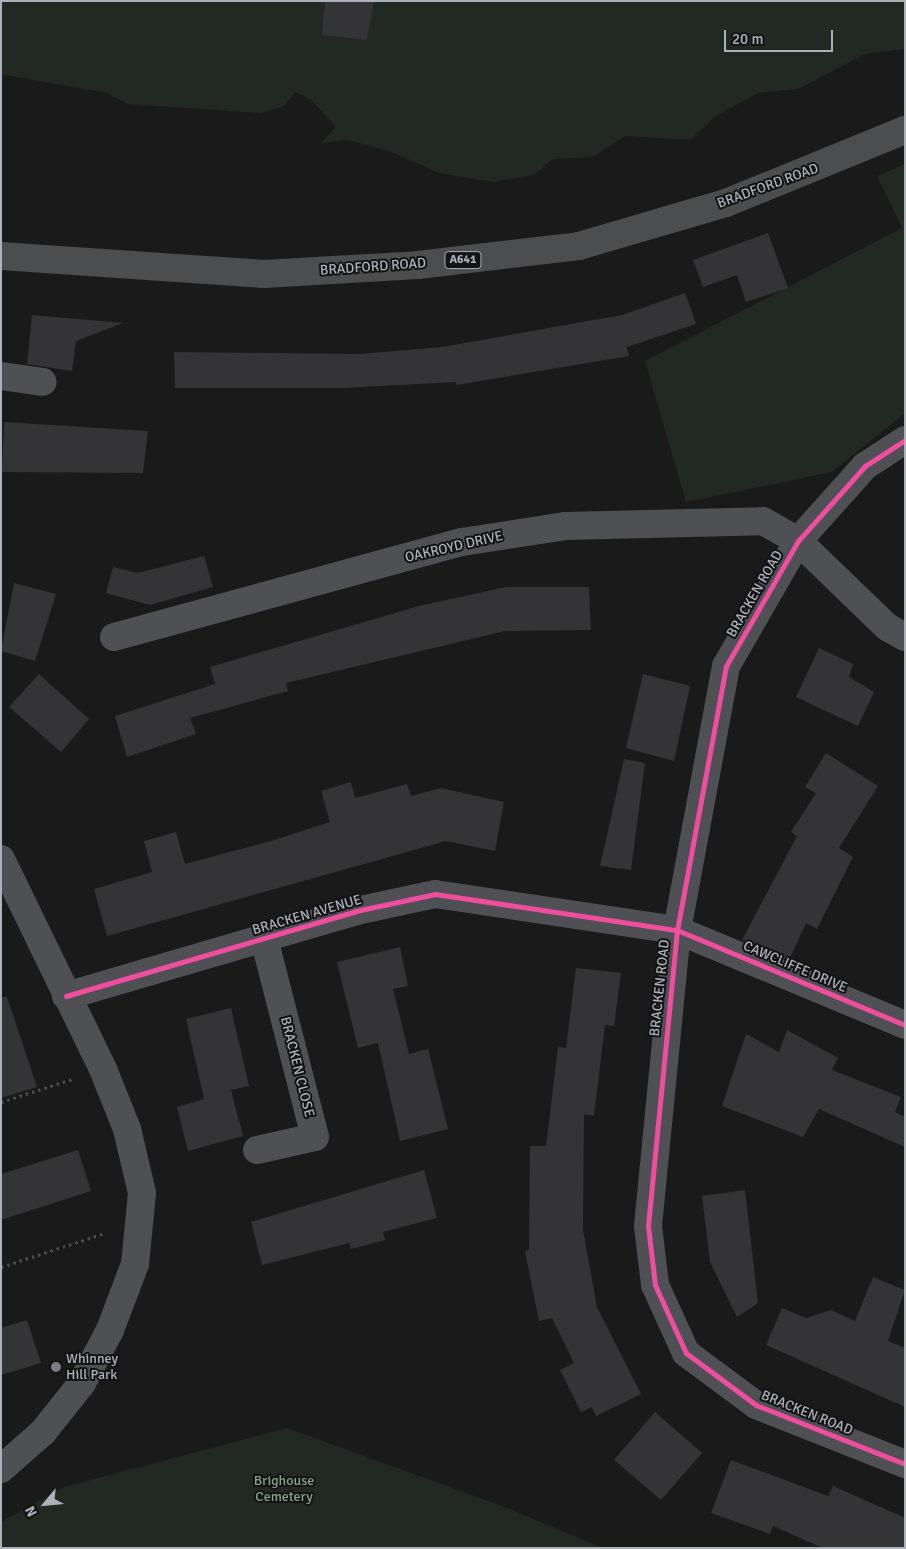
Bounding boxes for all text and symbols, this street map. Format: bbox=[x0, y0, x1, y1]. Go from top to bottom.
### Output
scale bar bbox=[726, 20, 835, 52]
text: 20 m bbox=[732, 30, 763, 48]
street label: BRADFORD ROAD bbox=[715, 160, 821, 212]
road number: A641 bbox=[444, 250, 482, 270]
street label: BRADFORD ROAD bbox=[319, 255, 427, 279]
street label: OAKROYD DRIVE bbox=[403, 528, 505, 566]
street label: BRACKEN ROAD bbox=[723, 548, 787, 640]
street label: BRACKEN AVENUE bbox=[250, 891, 364, 939]
street label: CAWCLIFFE DRIVE bbox=[740, 938, 850, 996]
street label: BRACKEN ROAD bbox=[647, 939, 673, 1037]
street label: BRACKEN CLOSE bbox=[276, 1015, 318, 1119]
place label: Whinney Hill Park bbox=[66, 1351, 118, 1384]
marker: Whinney Hill Park bbox=[50, 1361, 62, 1373]
street label: BRACKEN ROAD bbox=[759, 1387, 855, 1439]
park label: Brighouse Cemetery bbox=[254, 1473, 314, 1505]
north arrow bbox=[20, 1479, 70, 1529]
text: N bbox=[22, 1503, 41, 1520]

